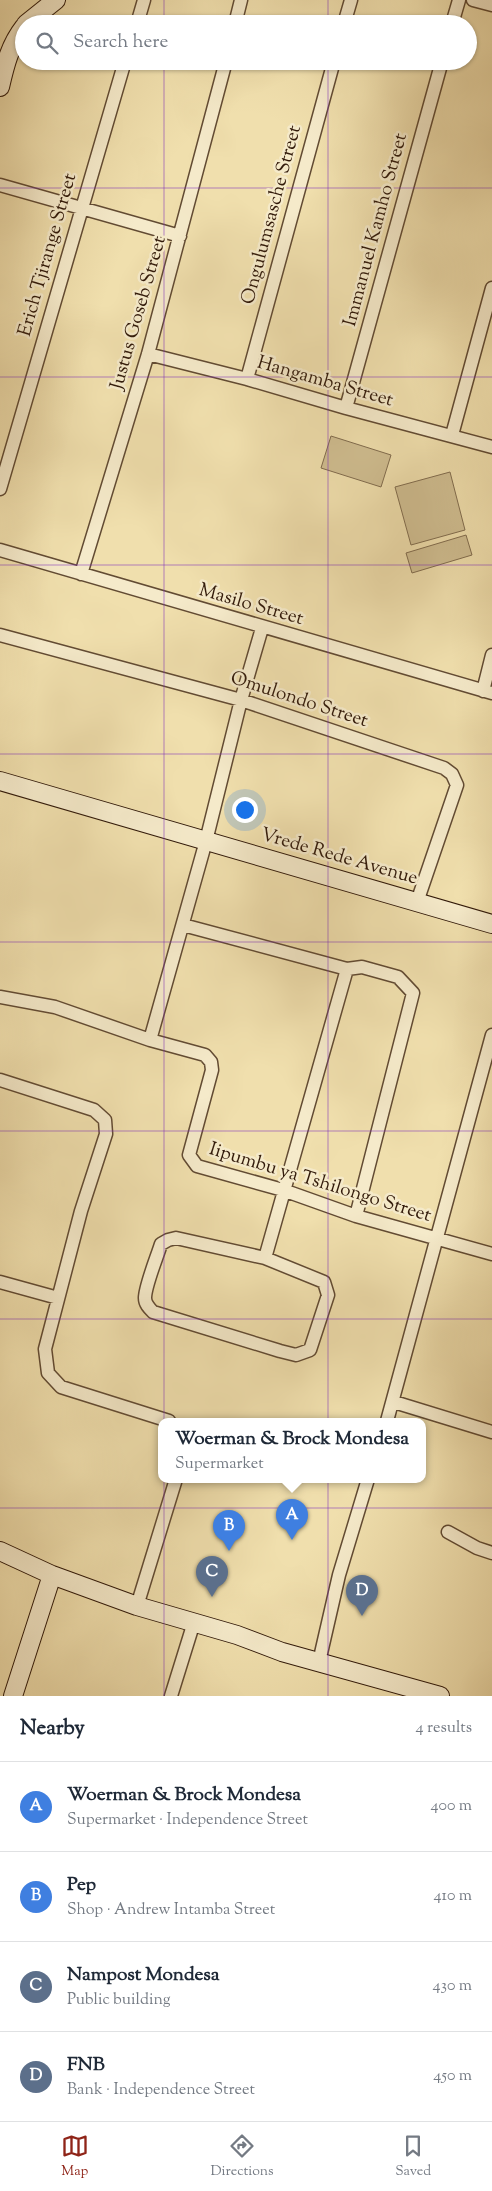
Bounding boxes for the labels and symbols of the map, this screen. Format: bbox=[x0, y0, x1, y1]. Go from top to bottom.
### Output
street label: Ongulumsasche Street bbox=[235, 122, 309, 308]
street label: Immanuel Kamho Street bbox=[337, 130, 415, 330]
street label: Erich Tjirange Street bbox=[12, 170, 84, 340]
street label: Justus Goseb Street bbox=[104, 233, 174, 394]
street label: Hangamba Street bbox=[254, 350, 397, 414]
street label: Masilo Street bbox=[196, 577, 307, 633]
street label: Omulondo Street bbox=[227, 665, 372, 735]
your location bbox=[232, 797, 258, 823]
street label: Vrede Rede Avenue bbox=[257, 822, 421, 892]
street label: Iipumbu ya Tshilongo Street bbox=[206, 1136, 435, 1230]
pin: A bbox=[276, 1499, 308, 1540]
pin: B bbox=[213, 1510, 245, 1551]
pin: C bbox=[196, 1556, 228, 1597]
pin: D bbox=[346, 1575, 378, 1616]

